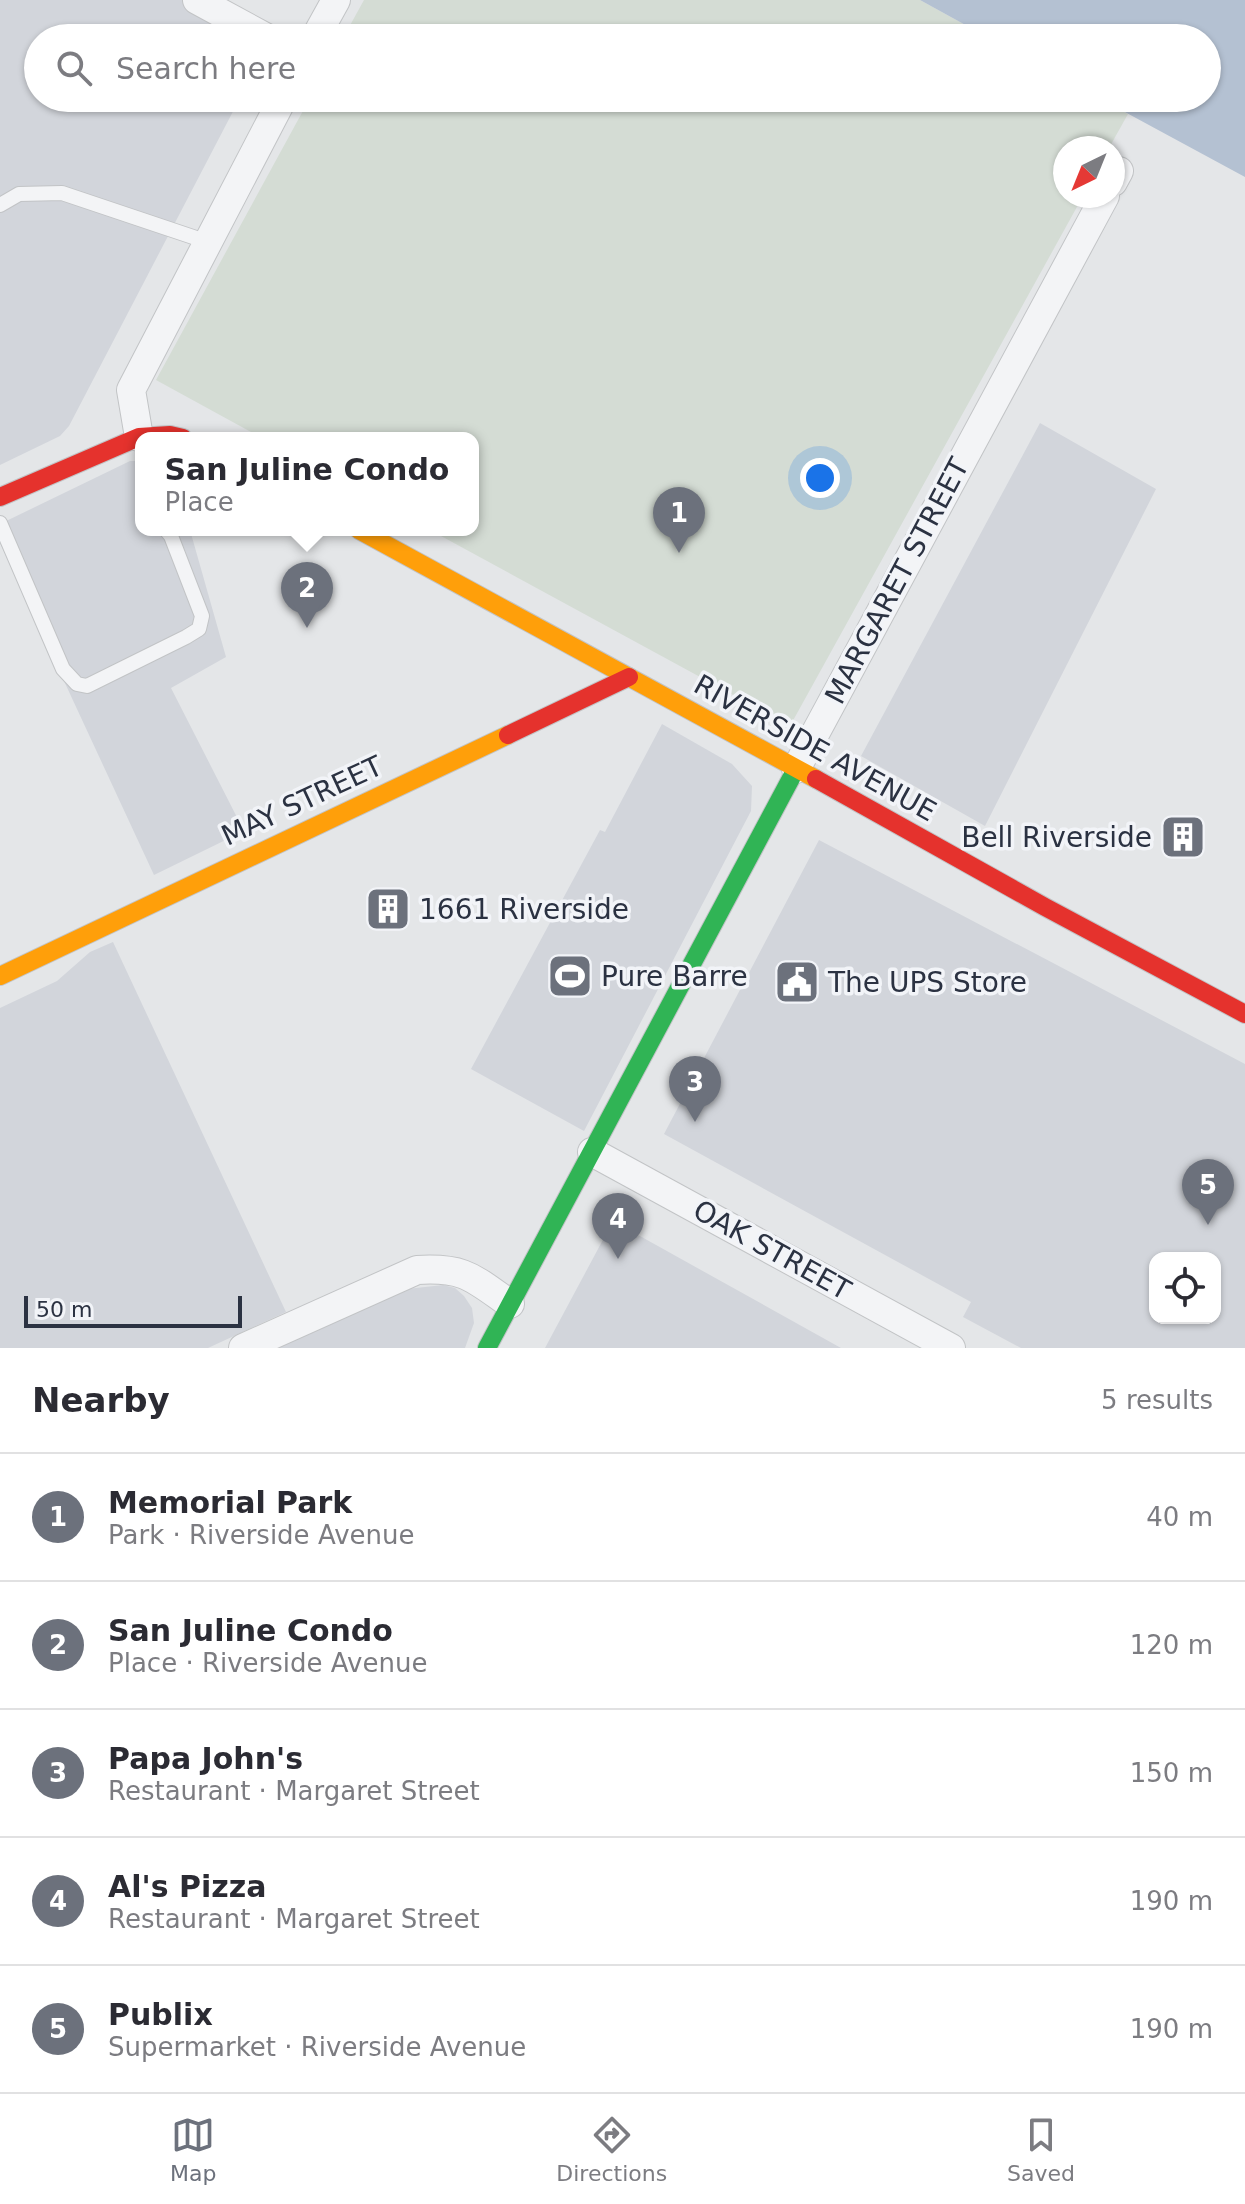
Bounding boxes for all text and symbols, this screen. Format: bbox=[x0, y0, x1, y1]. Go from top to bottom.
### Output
search box bbox=[24, 24, 1221, 112]
icon: search bbox=[52, 46, 96, 90]
text: Search here bbox=[116, 51, 296, 86]
north arrow bbox=[1053, 136, 1125, 208]
popup bbox=[135, 432, 479, 536]
text: San Juline Condo bbox=[165, 452, 449, 487]
street label: MARGARET STREET bbox=[818, 452, 976, 710]
your location bbox=[800, 458, 840, 498]
text: Place bbox=[165, 487, 234, 517]
pin: 1 bbox=[653, 487, 705, 553]
pin: 2 bbox=[281, 562, 333, 628]
street label: RIVERSIDE AVENUE bbox=[688, 668, 942, 828]
street label: MAY STREET bbox=[216, 749, 389, 853]
building icon: Bell Riverside bbox=[1159, 813, 1207, 861]
place label: Bell Riverside bbox=[961, 821, 1152, 854]
building icon: 1661 Riverside bbox=[364, 885, 412, 933]
place label: 1661 Riverside bbox=[419, 893, 629, 926]
sports icon: Pure Barre bbox=[546, 952, 594, 1000]
public building icon: The UPS Store bbox=[773, 958, 821, 1006]
place label: Pure Barre bbox=[601, 960, 748, 993]
place label: The UPS Store bbox=[827, 966, 1027, 999]
pin: 3 bbox=[669, 1056, 721, 1122]
pin: 5 bbox=[1182, 1159, 1234, 1225]
pin: 4 bbox=[592, 1193, 644, 1259]
street label: OAK STREET bbox=[688, 1193, 857, 1307]
map controls bbox=[1149, 1252, 1221, 1324]
button: locate bbox=[1149, 1252, 1221, 1324]
scale bar bbox=[24, 1292, 242, 1328]
text: 50 m bbox=[36, 1297, 92, 1322]
text: Nearby bbox=[32, 1380, 170, 1420]
text: 5 results bbox=[1101, 1385, 1213, 1415]
text: Memorial Park bbox=[108, 1485, 352, 1520]
text: 1 bbox=[49, 1502, 67, 1532]
text: 40 m bbox=[1146, 1502, 1213, 1532]
text: Park · Riverside Avenue bbox=[108, 1520, 414, 1550]
text: San Juline Condo bbox=[108, 1613, 393, 1648]
text: 2 bbox=[49, 1630, 67, 1660]
text: 120 m bbox=[1130, 1630, 1213, 1660]
text: Place · Riverside Avenue bbox=[108, 1648, 427, 1678]
text: Papa John's bbox=[108, 1741, 303, 1776]
text: 3 bbox=[49, 1758, 67, 1788]
text: 150 m bbox=[1130, 1758, 1213, 1788]
text: Restaurant · Margaret Street bbox=[108, 1776, 480, 1806]
text: Al's Pizza bbox=[108, 1869, 266, 1904]
text: 4 bbox=[49, 1886, 67, 1916]
text: 190 m bbox=[1130, 1886, 1213, 1916]
text: Restaurant · Margaret Street bbox=[108, 1904, 480, 1934]
text: Publix bbox=[108, 1997, 213, 2032]
text: 5 bbox=[49, 2014, 67, 2044]
text: 190 m bbox=[1130, 2014, 1213, 2044]
text: Supermarket · Riverside Avenue bbox=[108, 2032, 526, 2062]
tab: Map bbox=[170, 2113, 216, 2186]
tab: Directions bbox=[556, 2113, 667, 2186]
tab: Saved bbox=[1007, 2113, 1075, 2186]

